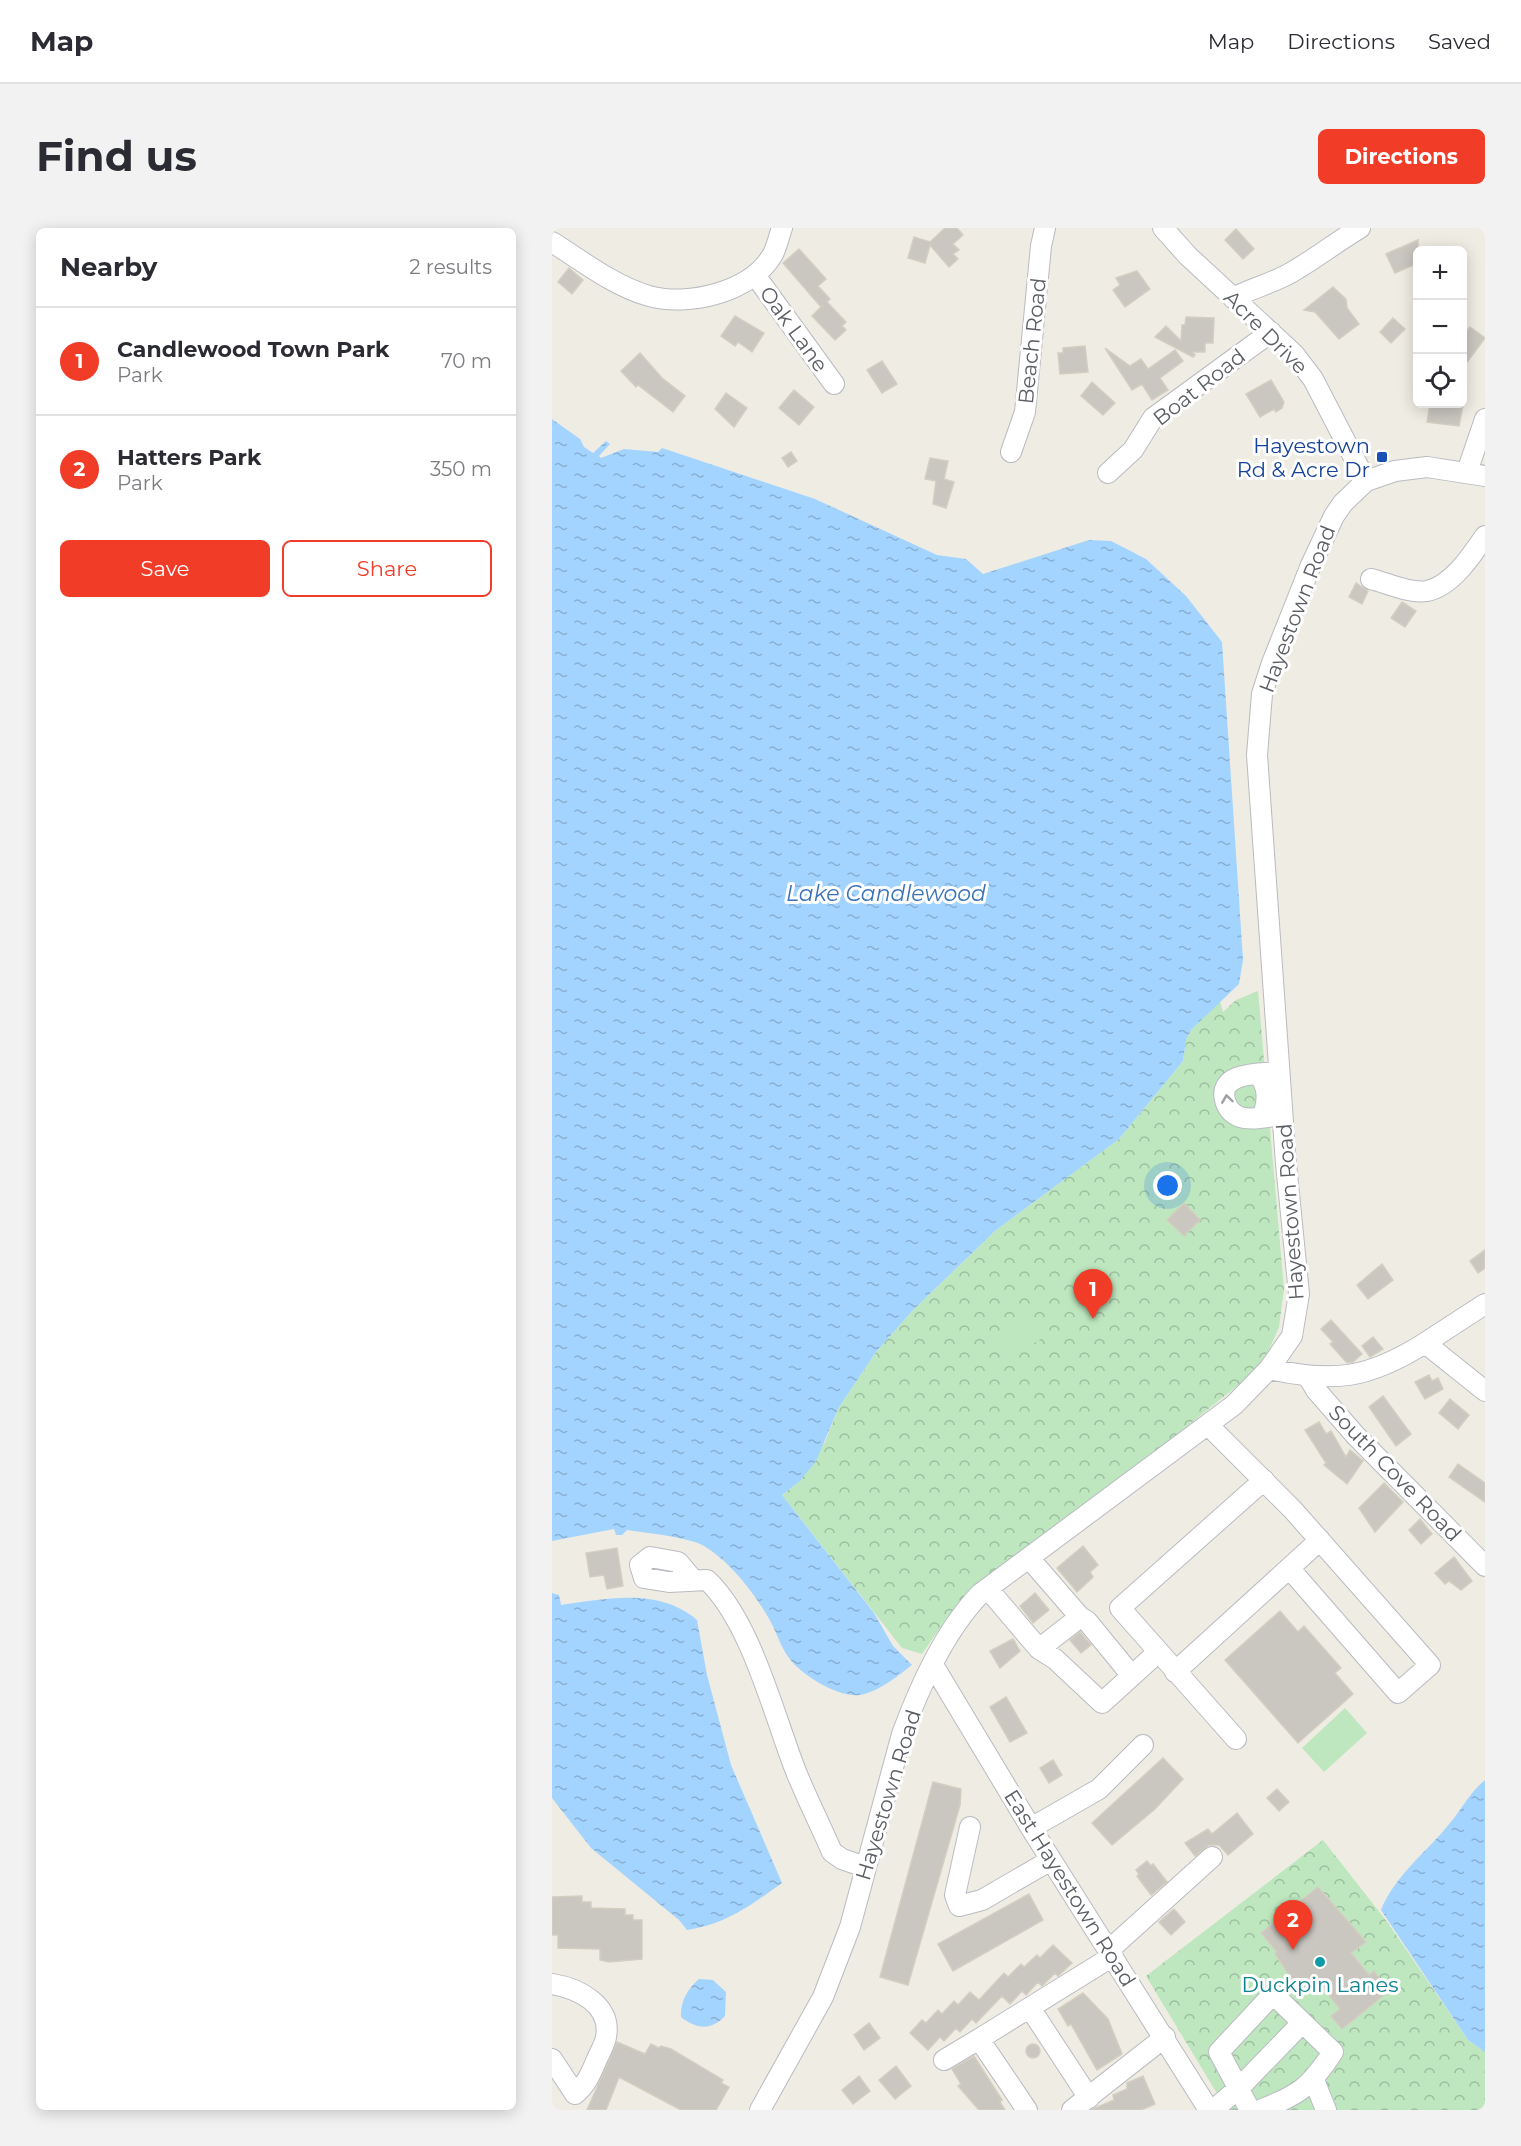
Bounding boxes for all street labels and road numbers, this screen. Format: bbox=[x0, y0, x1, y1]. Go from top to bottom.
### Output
street label: Beach Road bbox=[1013, 277, 1051, 405]
street label: Oak Lane bbox=[755, 281, 833, 377]
street label: Acre Drive bbox=[1219, 285, 1313, 379]
street label: Boat Road bbox=[1148, 343, 1250, 431]
street label: Hayestown Road bbox=[1254, 522, 1340, 696]
street label: Hayestown Road bbox=[1271, 1123, 1309, 1301]
street label: South Cove Road bbox=[1324, 1400, 1466, 1546]
street label: Hayestown Road bbox=[850, 1707, 926, 1883]
street label: East Hayestown Road bbox=[999, 1785, 1141, 1991]

